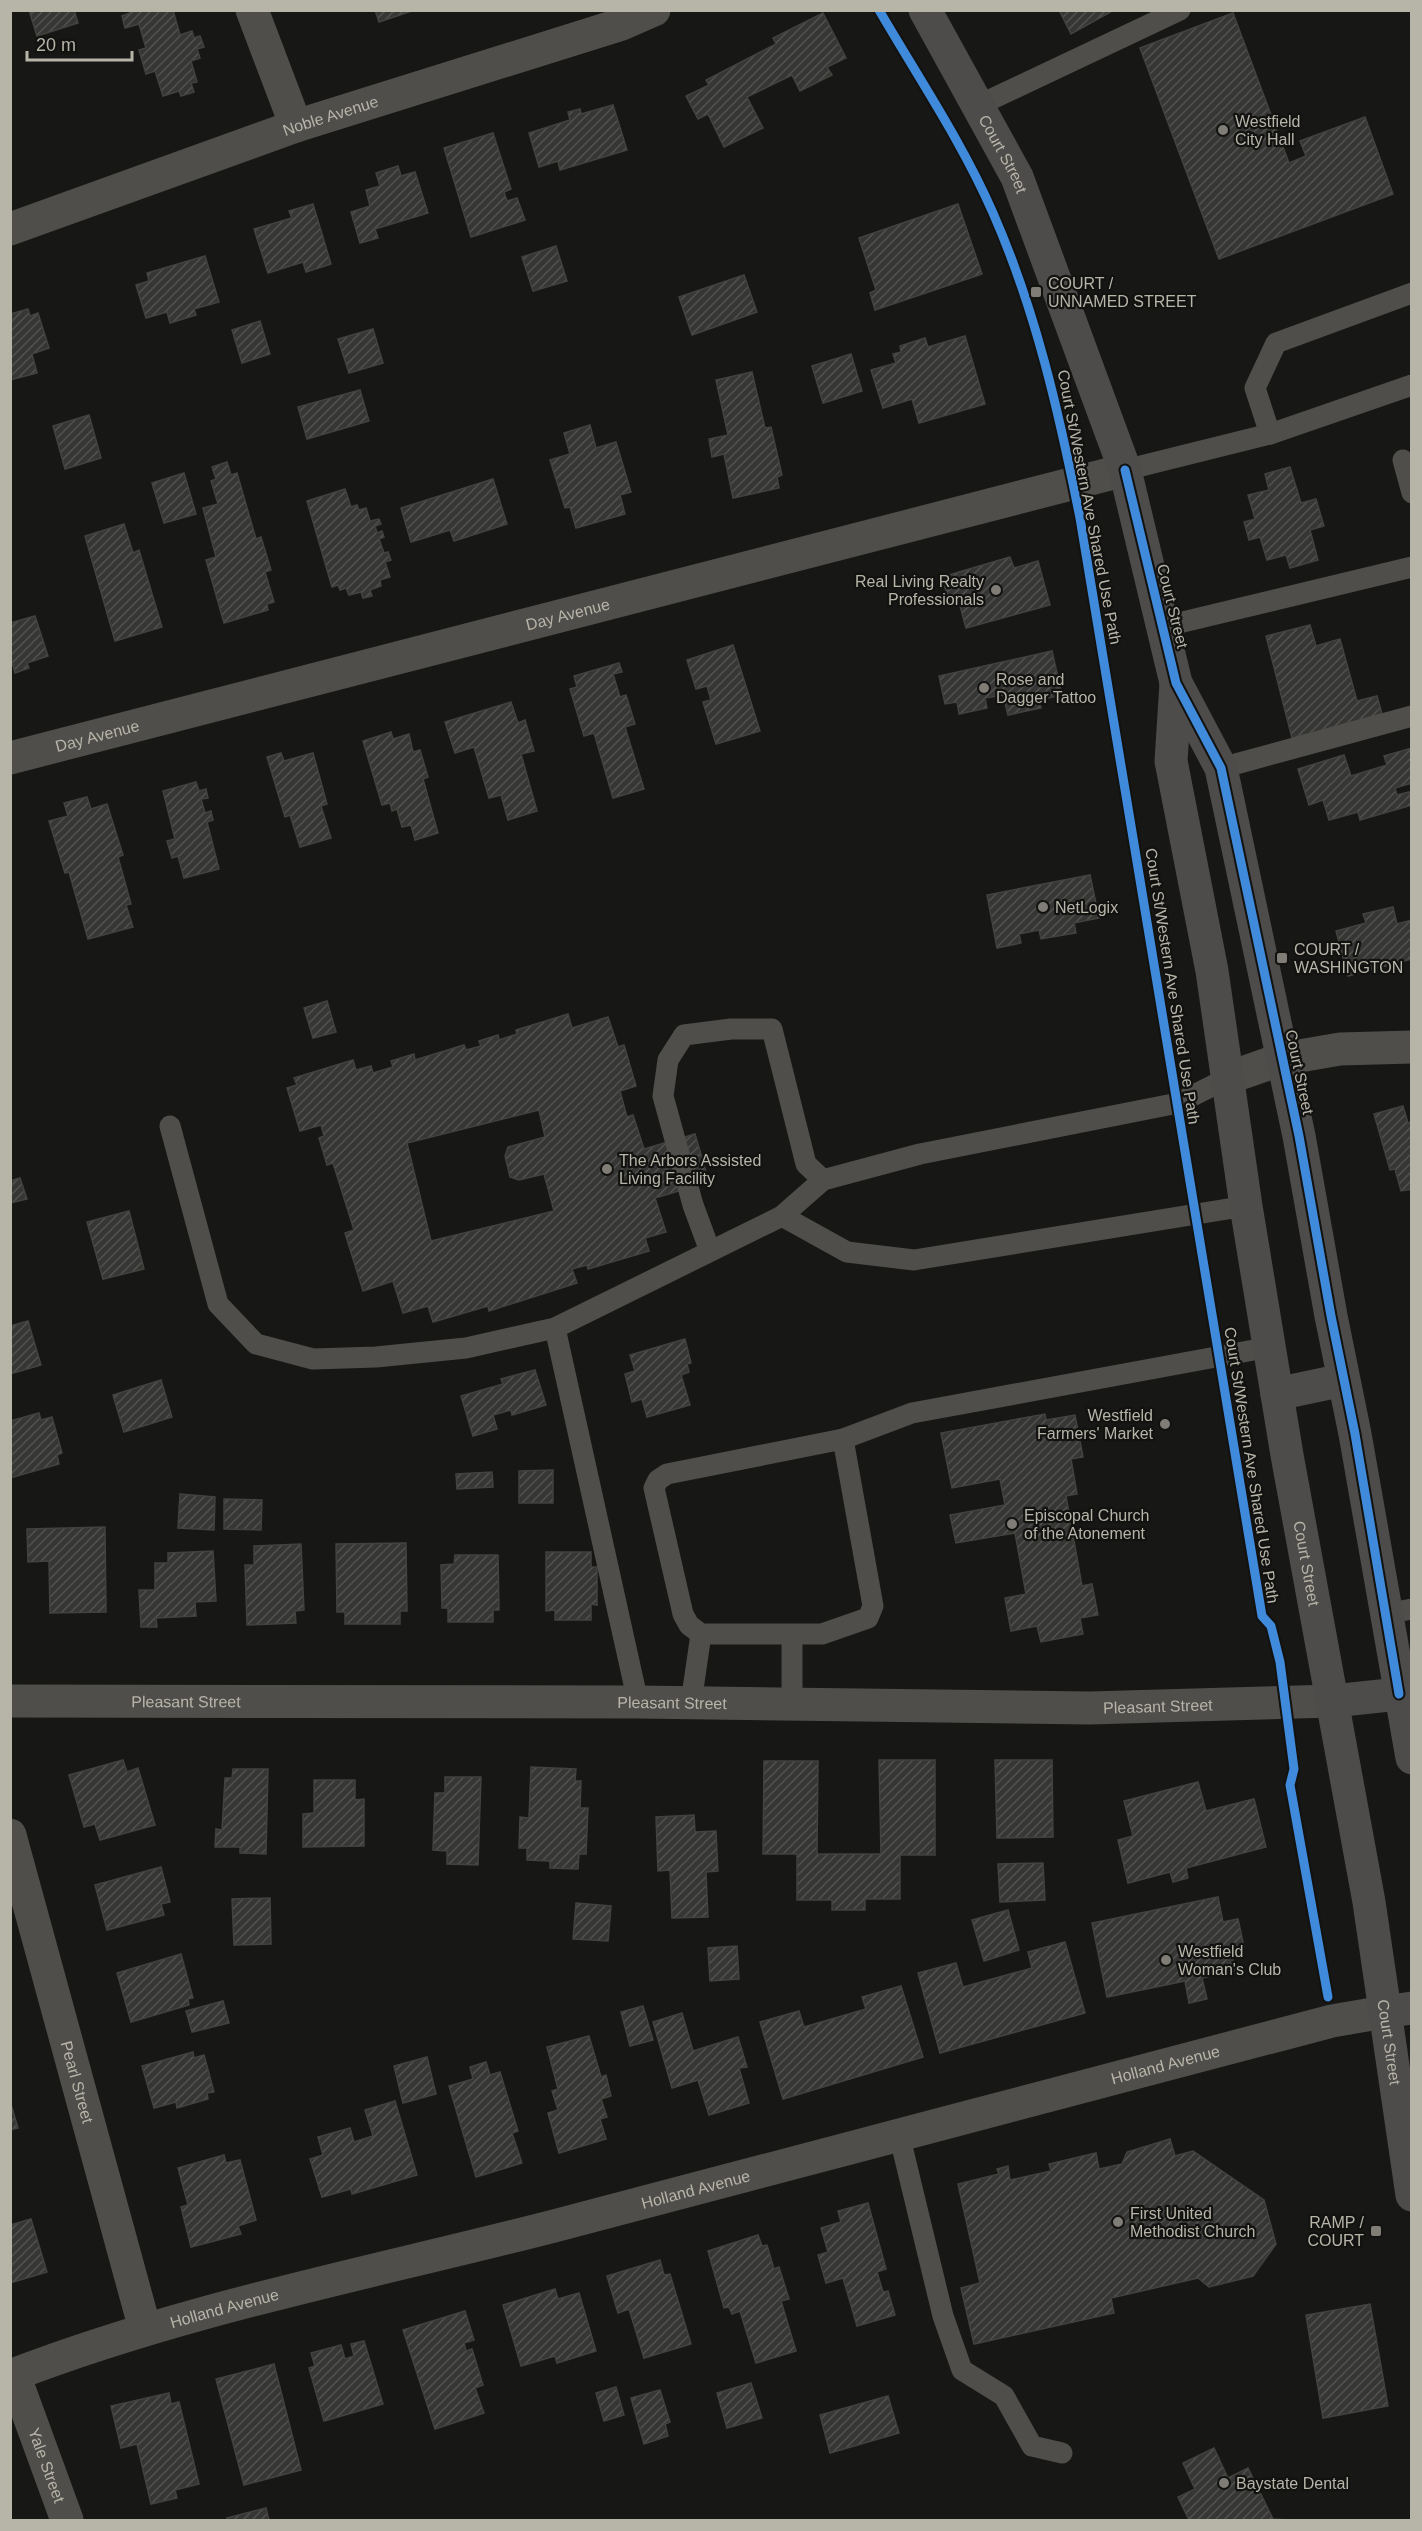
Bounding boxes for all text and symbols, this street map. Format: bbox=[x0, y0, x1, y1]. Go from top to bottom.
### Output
scale bar bbox=[27, 24, 132, 62]
text: 20 m bbox=[36, 35, 76, 55]
street label: Noble Avenue bbox=[280, 93, 381, 139]
street label: Court Street bbox=[975, 112, 1030, 196]
place label: Westfield City Hall bbox=[1235, 113, 1301, 148]
marker: Westfield City Hall bbox=[1216, 123, 1230, 137]
place label: COURT / UNNAMED STREET bbox=[1048, 275, 1197, 310]
marker: COURT / UNNAMED STREET bbox=[1029, 285, 1043, 299]
street label: Court St/Western Ave Shared Use Path bbox=[1054, 368, 1125, 646]
street label: Court Street bbox=[1154, 562, 1191, 651]
place label: Real Living Realty Professionals bbox=[855, 573, 984, 608]
marker: Real Living Realty Professionals bbox=[989, 583, 1003, 597]
street label: Day Avenue bbox=[524, 595, 612, 633]
place label: Rose and Dagger Tattoo bbox=[996, 671, 1096, 706]
marker: Rose and Dagger Tattoo bbox=[977, 681, 991, 695]
street label: Day Avenue bbox=[53, 717, 141, 755]
street label: Court St/Western Ave Shared Use Path bbox=[1142, 847, 1203, 1125]
place label: NetLogix bbox=[1055, 899, 1118, 916]
marker: NetLogix bbox=[1036, 900, 1050, 914]
place label: COURT / WASHINGTON bbox=[1294, 941, 1403, 976]
marker: COURT / WASHINGTON bbox=[1275, 951, 1289, 965]
street label: Court Street bbox=[1282, 1028, 1317, 1117]
place label: The Arbors Assisted Living Facility bbox=[619, 1152, 761, 1187]
marker: The Arbors Assisted Living Facility bbox=[600, 1162, 614, 1176]
street label: Court St/Western Ave Shared Use Path bbox=[1221, 1326, 1282, 1604]
place label: Westfield Farmers' Market bbox=[1037, 1407, 1154, 1442]
marker: Westfield Farmers' Market bbox=[1158, 1417, 1172, 1431]
place label: Episcopal Church of the Atonement bbox=[1024, 1507, 1149, 1542]
marker: Episcopal Church of the Atonement bbox=[1005, 1517, 1019, 1531]
street label: Court Street bbox=[1290, 1519, 1323, 1608]
street label: Pleasant Street bbox=[131, 1693, 241, 1710]
street label: Pleasant Street bbox=[617, 1694, 727, 1712]
street label: Pleasant Street bbox=[1103, 1696, 1213, 1717]
place label: Westfield Woman's Club bbox=[1178, 1943, 1281, 1978]
marker: Westfield Woman's Club bbox=[1159, 1953, 1173, 1967]
street label: Court Street bbox=[1374, 1998, 1404, 2087]
street label: Pearl Street bbox=[58, 2039, 96, 2126]
street label: Holland Avenue bbox=[1109, 2043, 1222, 2087]
street label: Holland Avenue bbox=[639, 2167, 752, 2212]
place label: First United Methodist Church bbox=[1130, 2205, 1255, 2240]
place label: RAMP / COURT bbox=[1307, 2214, 1365, 2249]
marker: First United Methodist Church bbox=[1111, 2215, 1125, 2229]
marker: RAMP / COURT bbox=[1369, 2224, 1383, 2238]
street label: Holland Avenue bbox=[168, 2286, 281, 2331]
street label: Yale Street bbox=[25, 2426, 68, 2505]
place label: Baystate Dental bbox=[1236, 2475, 1349, 2492]
marker: Baystate Dental bbox=[1217, 2476, 1231, 2490]

